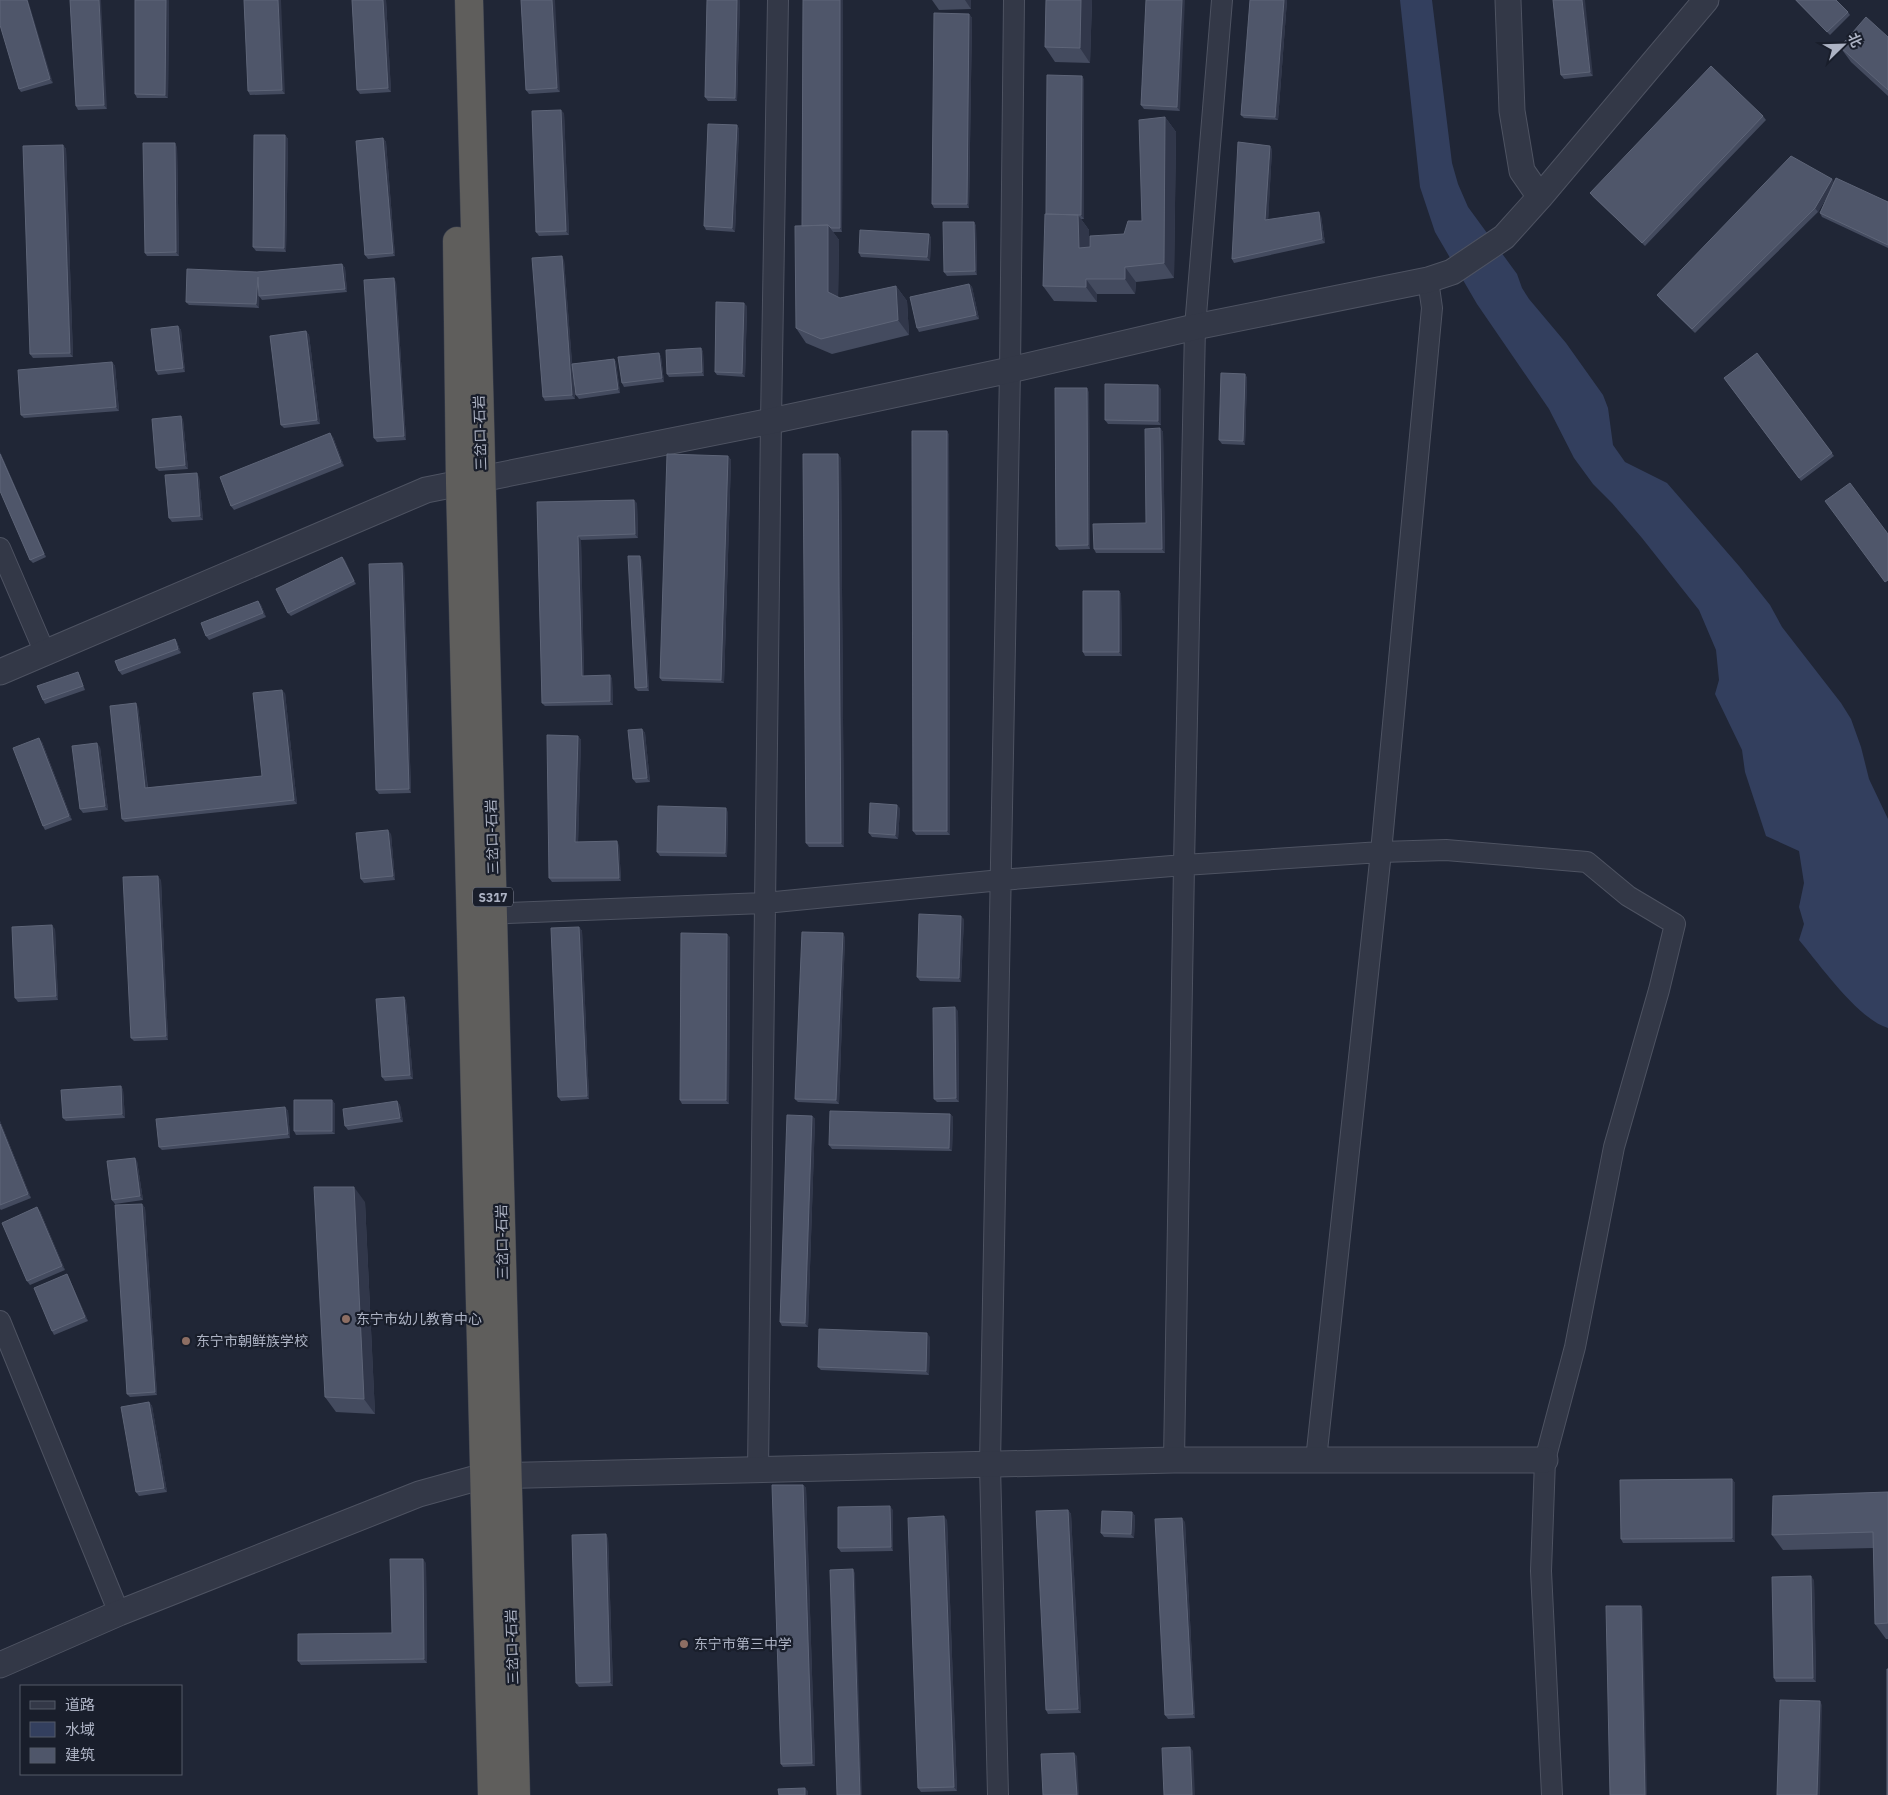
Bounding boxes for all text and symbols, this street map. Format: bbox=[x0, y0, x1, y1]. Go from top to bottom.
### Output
north arrow bbox=[1818, 20, 1868, 70]
text: 北 bbox=[1844, 30, 1866, 50]
street label: 三岔口-石岩 bbox=[470, 395, 490, 471]
street label: 三岔口-石岩 bbox=[482, 799, 502, 875]
road number: S317 bbox=[473, 888, 513, 906]
street label: 三岔口-石岩 bbox=[492, 1204, 512, 1280]
place label: 东宁市幼儿教育中心 bbox=[356, 1310, 482, 1328]
marker: 东宁市幼儿教育中心 bbox=[340, 1313, 352, 1325]
place label: 东宁市朝鲜族学校 bbox=[196, 1332, 308, 1350]
marker: 东宁市朝鲜族学校 bbox=[180, 1335, 192, 1347]
street label: 三岔口-石岩 bbox=[502, 1609, 522, 1685]
place label: 东宁市第三中学 bbox=[694, 1635, 792, 1653]
marker: 东宁市第三中学 bbox=[678, 1638, 690, 1650]
legend bbox=[20, 1685, 182, 1775]
text: 道路 bbox=[65, 1695, 95, 1714]
text: 水域 bbox=[65, 1720, 95, 1739]
text: 建筑 bbox=[65, 1745, 95, 1764]

